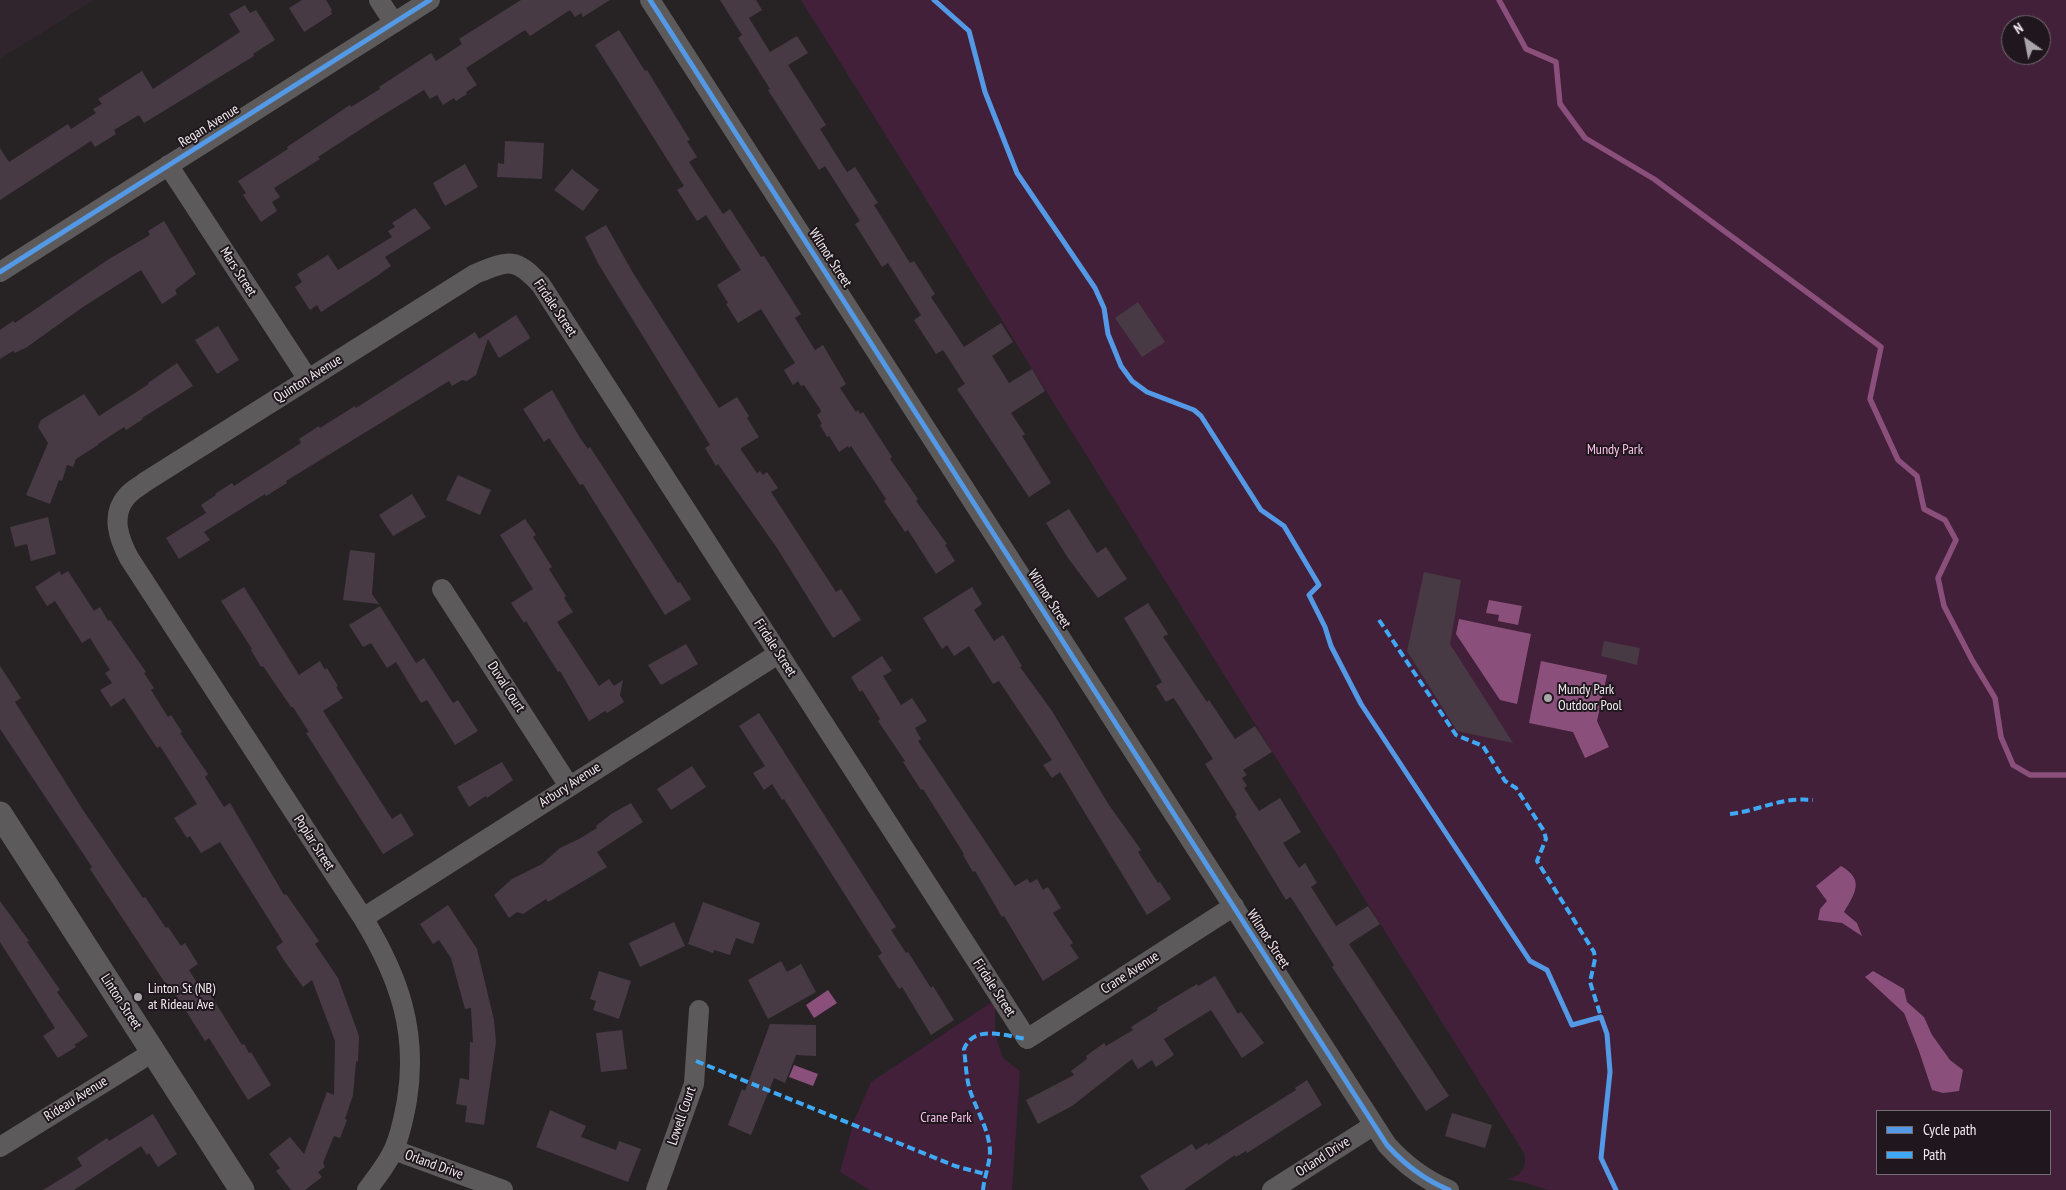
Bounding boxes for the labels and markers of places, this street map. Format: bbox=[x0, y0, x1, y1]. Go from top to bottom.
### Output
place label: Mundy Park Outdoor Pool bbox=[1558, 682, 1622, 714]
marker: Mundy Park Outdoor Pool bbox=[1542, 692, 1554, 704]
place label: Linton St (NB) at Rideau Ave bbox=[148, 981, 215, 1014]
marker: Linton St (NB) at Rideau Ave bbox=[132, 991, 144, 1003]

